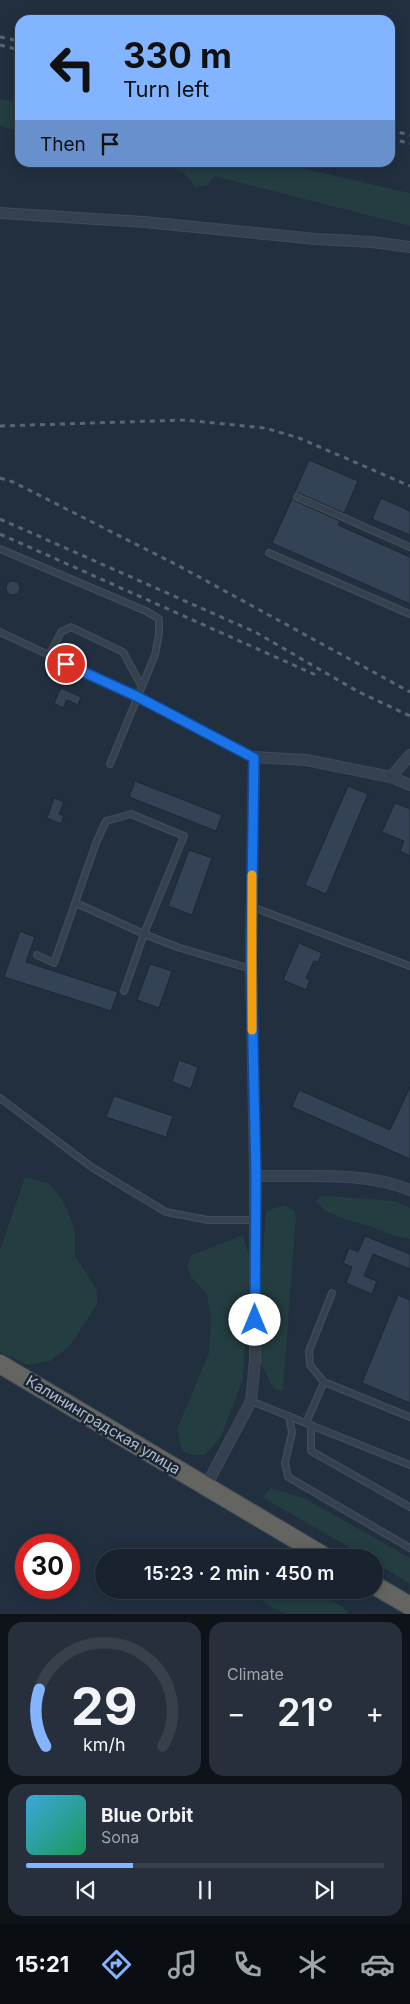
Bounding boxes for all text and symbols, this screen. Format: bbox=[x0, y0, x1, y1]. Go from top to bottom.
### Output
text: 330 m bbox=[123, 34, 232, 76]
icon: left bbox=[40, 35, 105, 100]
text: Turn left bbox=[123, 76, 209, 102]
icon: arrive bbox=[96, 130, 124, 158]
text: Then bbox=[40, 133, 86, 156]
pin bbox=[45, 643, 87, 685]
icon: arrive bbox=[52, 650, 80, 678]
position arrow bbox=[228, 1293, 280, 1345]
street label: Калининградская улица bbox=[23, 1371, 184, 1478]
speed limit sign: 30 bbox=[15, 1534, 80, 1599]
text: 15:23 · 2 min · 450 m bbox=[144, 1562, 334, 1585]
text: Climate bbox=[227, 1664, 284, 1684]
text: 29 bbox=[71, 1675, 138, 1738]
text: 21° bbox=[277, 1689, 334, 1735]
text: − bbox=[227, 1696, 246, 1730]
text: + bbox=[365, 1696, 384, 1730]
text: km/h bbox=[83, 1734, 126, 1755]
text: Blue Orbit bbox=[101, 1804, 193, 1827]
text: Sona bbox=[101, 1827, 139, 1847]
icon: previous bbox=[72, 1876, 100, 1904]
icon: pause bbox=[191, 1876, 219, 1904]
icon: next bbox=[310, 1876, 338, 1904]
icon: directions bbox=[99, 1947, 134, 1982]
icon: music bbox=[165, 1947, 200, 1982]
icon: phone bbox=[230, 1947, 265, 1982]
icon: climate bbox=[295, 1947, 330, 1982]
icon: car bbox=[360, 1947, 395, 1982]
text: 15:21 bbox=[15, 1951, 69, 1977]

